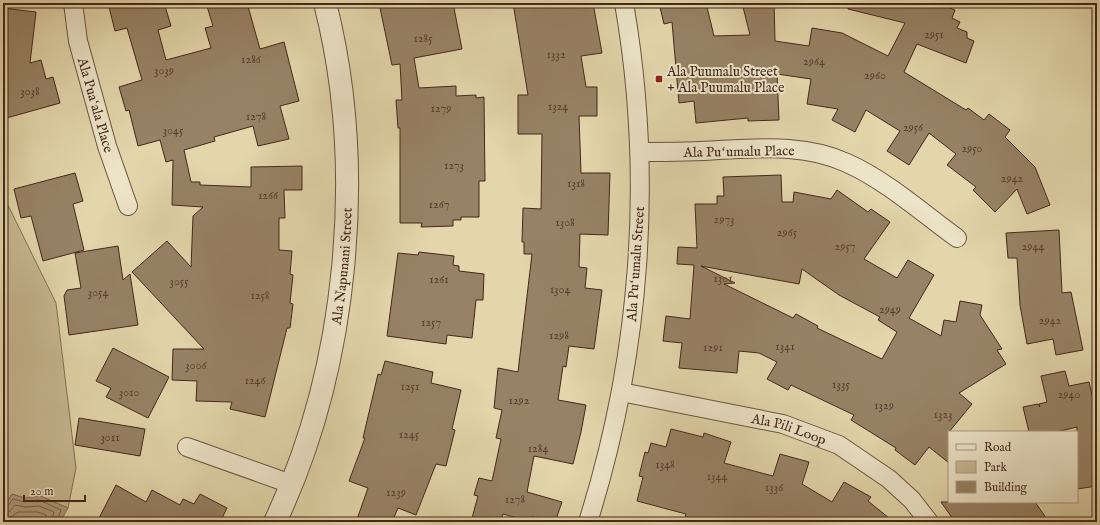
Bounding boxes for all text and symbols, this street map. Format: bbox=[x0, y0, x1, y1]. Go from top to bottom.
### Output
house number: 2951 bbox=[924, 27, 944, 42]
house number: 1285 bbox=[413, 31, 433, 46]
house number: 1332 bbox=[546, 47, 566, 62]
house number: 1286 bbox=[241, 52, 262, 67]
house number: 2964 bbox=[803, 54, 825, 69]
street label: Ala Puaʻala Place bbox=[73, 55, 117, 155]
house number: 3039 bbox=[154, 63, 174, 78]
place label: Ala Puumalu Street + Ala Puumalu Place bbox=[666, 63, 785, 97]
house number: 2960 bbox=[864, 68, 886, 83]
marker: Ala Puumalu Street + Ala Puumalu Place bbox=[654, 74, 664, 84]
house number: 3038 bbox=[20, 84, 40, 99]
house number: 1324 bbox=[548, 99, 568, 114]
house number: 1279 bbox=[431, 101, 451, 116]
house number: 1278 bbox=[246, 109, 266, 124]
house number: 2956 bbox=[903, 120, 924, 135]
house number: 3045 bbox=[163, 123, 184, 138]
house number: 2950 bbox=[961, 141, 983, 156]
street label: Ala Puʻumalu Place bbox=[682, 142, 795, 162]
house number: 1273 bbox=[444, 158, 464, 173]
house number: 2942 bbox=[1001, 171, 1024, 186]
house number: 1318 bbox=[567, 176, 585, 191]
house number: 1266 bbox=[258, 188, 279, 203]
house number: 1267 bbox=[429, 197, 449, 212]
street label: Ala Puʻumalu Street bbox=[623, 206, 649, 323]
street label: Ala Napunani Street bbox=[327, 207, 357, 327]
house number: 2973 bbox=[714, 212, 734, 227]
house number: 1308 bbox=[555, 215, 575, 230]
house number: 2965 bbox=[777, 225, 798, 240]
house number: 2957 bbox=[835, 239, 855, 254]
house number: 2944 bbox=[1022, 239, 1044, 254]
house number: 1301 bbox=[713, 271, 733, 286]
house number: 1261 bbox=[429, 272, 449, 287]
house number: 3055 bbox=[169, 274, 189, 289]
house number: 1304 bbox=[550, 282, 570, 297]
house number: 3054 bbox=[88, 285, 108, 300]
house number: 1258 bbox=[250, 288, 270, 303]
house number: 2949 bbox=[879, 302, 901, 317]
house number: 2942 bbox=[1039, 313, 1062, 328]
house number: 1257 bbox=[421, 315, 441, 330]
house number: 1298 bbox=[549, 328, 569, 343]
house number: 1341 bbox=[775, 339, 795, 354]
house number: 1291 bbox=[703, 340, 723, 355]
house number: 3006 bbox=[185, 358, 208, 373]
house number: 1246 bbox=[244, 373, 266, 388]
house number: 1335 bbox=[832, 377, 851, 392]
house number: 1251 bbox=[401, 379, 419, 394]
house number: 3010 bbox=[119, 385, 139, 400]
house number: 2940 bbox=[1058, 387, 1080, 402]
house number: 1292 bbox=[509, 393, 530, 408]
house number: 1329 bbox=[874, 398, 894, 413]
house number: 1323 bbox=[933, 407, 953, 422]
street label: Ala Pili Loop bbox=[749, 410, 829, 450]
house number: 1245 bbox=[399, 427, 420, 442]
house number: 3011 bbox=[100, 430, 120, 445]
legend bbox=[948, 431, 1078, 503]
text: Road bbox=[984, 440, 1012, 455]
house number: 1284 bbox=[528, 441, 548, 456]
house number: 1348 bbox=[655, 457, 675, 472]
text: Park bbox=[984, 460, 1007, 475]
house number: 1344 bbox=[707, 469, 727, 484]
scale bar bbox=[24, 477, 85, 503]
house number: 1336 bbox=[765, 480, 784, 495]
text: Building bbox=[984, 480, 1028, 495]
text: 20 m bbox=[30, 484, 53, 499]
house number: 1239 bbox=[386, 485, 406, 500]
house number: 1278 bbox=[505, 492, 525, 507]

